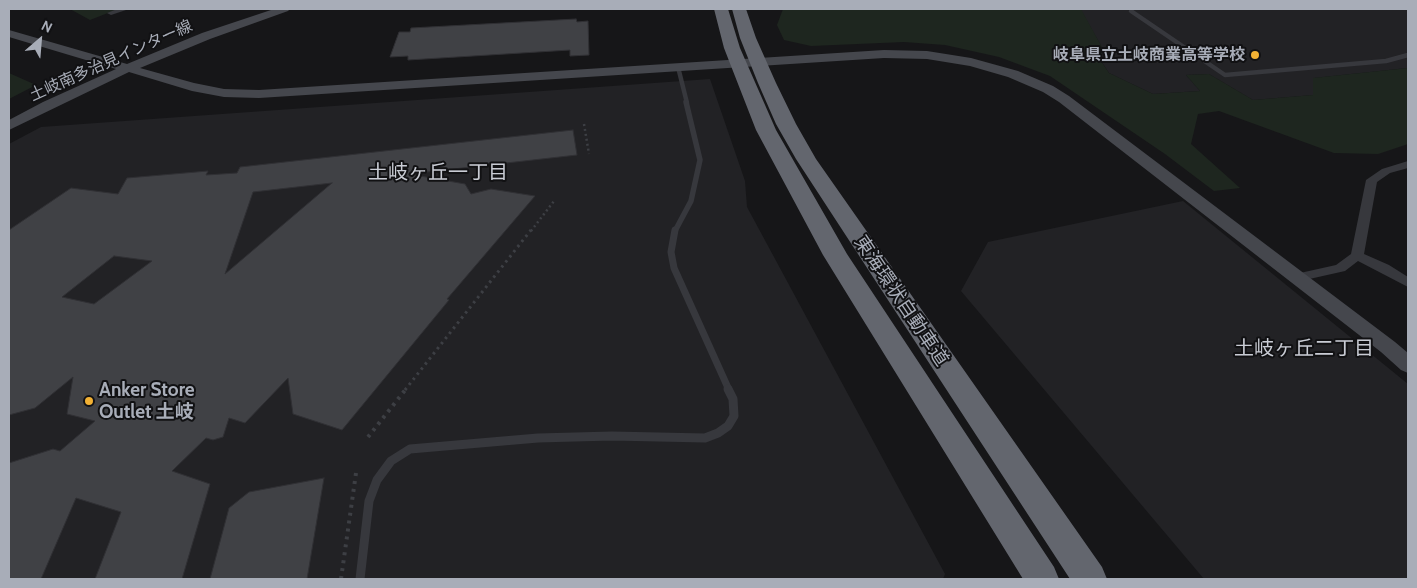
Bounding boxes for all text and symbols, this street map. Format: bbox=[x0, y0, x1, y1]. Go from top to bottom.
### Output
north arrow bbox=[15, 15, 65, 65]
street label: 土岐南多治見インター線 bbox=[27, 16, 195, 106]
text: N bbox=[38, 16, 55, 37]
place label: 岐阜県立土岐商業高等学校 bbox=[1053, 45, 1245, 65]
marker: 岐阜県立土岐商業高等学校 bbox=[1249, 49, 1261, 61]
district label: 土岐ヶ丘一丁目 bbox=[368, 161, 508, 185]
street label: 東海環状自動車道 bbox=[849, 232, 953, 370]
district label: 土岐ヶ丘二丁目 bbox=[1234, 337, 1374, 361]
place label: Anker Store Outlet 土岐 bbox=[99, 379, 195, 423]
marker: Anker Store Outlet 土岐 bbox=[83, 395, 95, 407]

